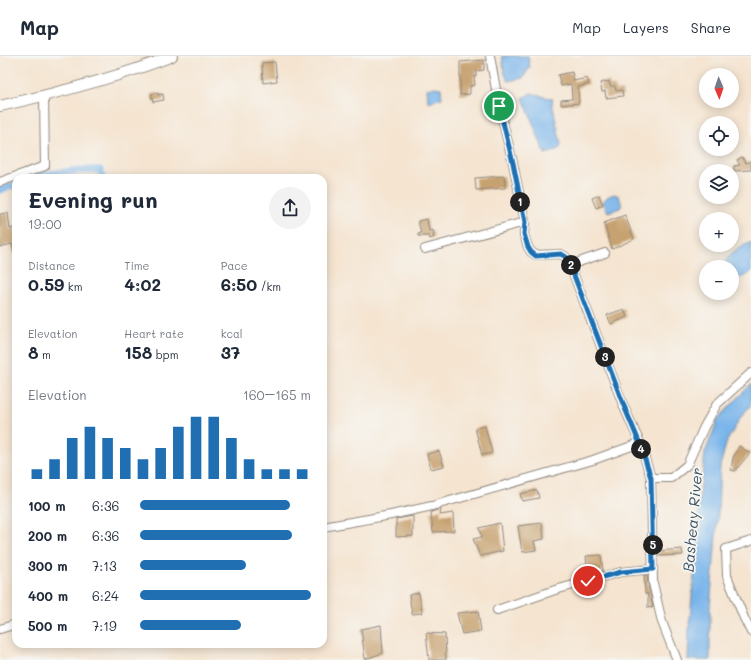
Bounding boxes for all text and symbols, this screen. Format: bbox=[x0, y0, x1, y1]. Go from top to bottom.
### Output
text: Map bbox=[20, 15, 59, 40]
text: Map bbox=[572, 18, 601, 37]
text: Layers bbox=[623, 18, 669, 37]
text: Share bbox=[691, 18, 731, 37]
north arrow bbox=[699, 68, 739, 108]
map controls bbox=[699, 68, 739, 300]
pin bbox=[482, 89, 516, 123]
icon: arrive bbox=[488, 95, 510, 117]
button: locate bbox=[699, 116, 739, 156]
button: layers bbox=[699, 164, 739, 204]
text: Evening run bbox=[28, 185, 158, 214]
button: share bbox=[269, 187, 311, 229]
pin: 1 bbox=[510, 192, 530, 212]
text: 1 bbox=[518, 194, 522, 209]
button: + bbox=[699, 212, 739, 252]
text: 19:00 bbox=[28, 215, 62, 232]
pin: 2 bbox=[561, 255, 581, 275]
text: 2 bbox=[568, 257, 574, 272]
text: Distance bbox=[28, 258, 75, 273]
text: Time bbox=[124, 258, 149, 273]
text: Pace bbox=[221, 258, 248, 273]
button: − bbox=[699, 260, 739, 300]
text: 0.59 bbox=[28, 273, 64, 295]
text: 4:02 bbox=[124, 273, 161, 295]
text: 6:50 bbox=[221, 273, 257, 295]
text: km bbox=[64, 279, 82, 294]
text: /km bbox=[257, 279, 281, 294]
text: Elevation bbox=[28, 326, 77, 341]
text: Heart rate bbox=[124, 326, 184, 341]
text: kcal bbox=[221, 326, 243, 341]
text: 8 bbox=[28, 341, 39, 363]
text: 158 bbox=[124, 341, 152, 363]
text: 37 bbox=[221, 341, 240, 363]
text: m bbox=[39, 347, 51, 362]
text: bpm bbox=[152, 347, 178, 362]
pin: 3 bbox=[595, 347, 615, 367]
text: 3 bbox=[602, 349, 608, 364]
text: Elevation bbox=[28, 386, 86, 403]
text: 160–165 m bbox=[243, 386, 311, 403]
pin: 4 bbox=[631, 439, 651, 459]
text: 4 bbox=[638, 441, 644, 456]
water label: Basheay River bbox=[677, 466, 707, 573]
text: 100 m bbox=[28, 497, 65, 514]
text: 6:36 bbox=[92, 497, 119, 514]
text: 200 m bbox=[28, 527, 67, 544]
text: 6:36 bbox=[92, 527, 119, 544]
pin: 5 bbox=[643, 535, 663, 555]
text: 5 bbox=[650, 537, 656, 552]
text: 300 m bbox=[28, 557, 68, 574]
text: 7:13 bbox=[92, 557, 117, 574]
pin bbox=[571, 564, 605, 598]
icon: check bbox=[577, 570, 599, 592]
text: 400 m bbox=[28, 587, 68, 604]
text: 6:24 bbox=[92, 587, 119, 604]
text: 500 m bbox=[28, 617, 67, 634]
text: 7:19 bbox=[92, 617, 117, 634]

